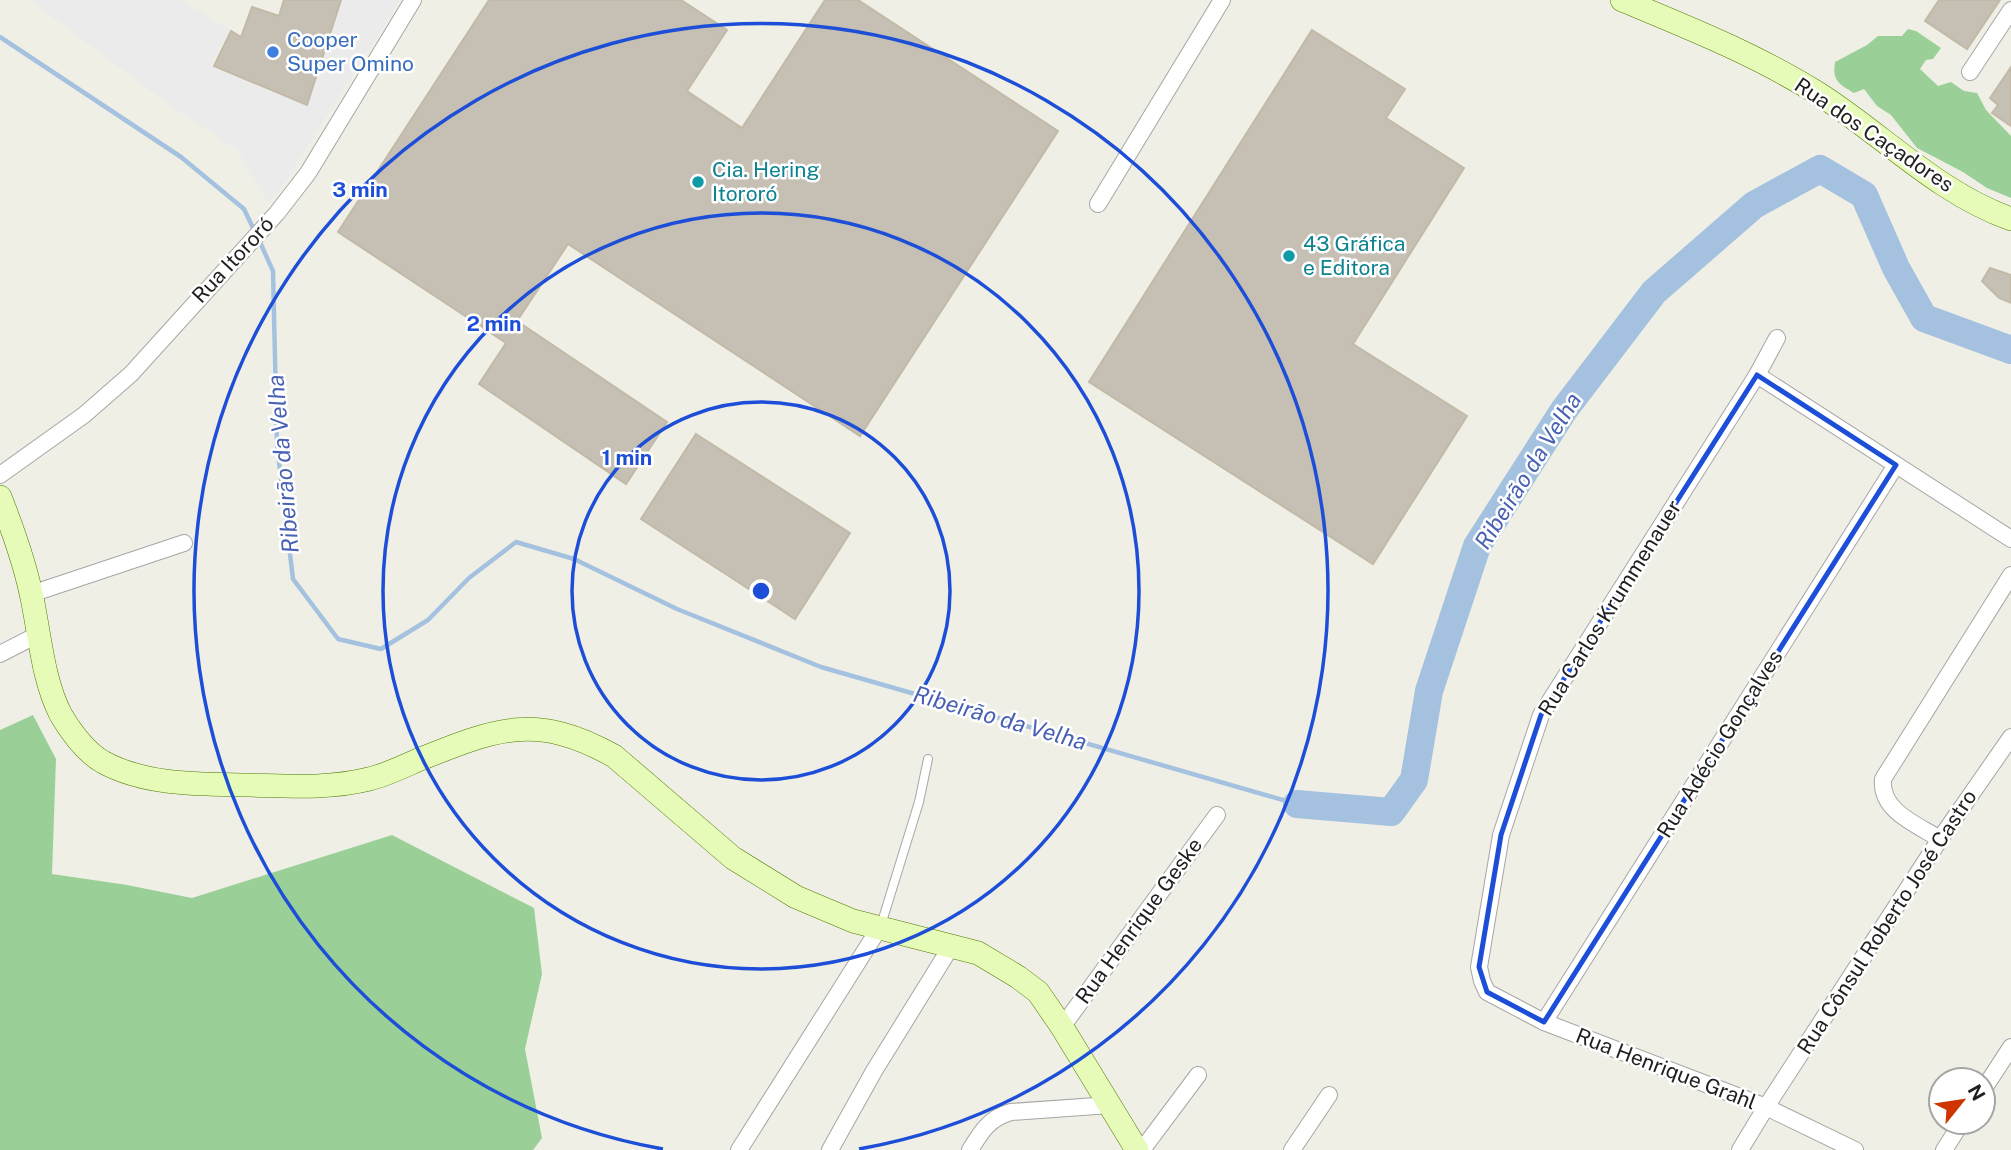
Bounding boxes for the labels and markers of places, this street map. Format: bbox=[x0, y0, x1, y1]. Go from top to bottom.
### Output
place label: Cooper Super Omino bbox=[287, 27, 414, 76]
marker: Cooper Super Omino bbox=[265, 44, 281, 60]
place label: Cia. Hering Itororó bbox=[712, 157, 820, 206]
marker: Cia. Hering Itororó bbox=[690, 174, 706, 190]
place label: 43 Gráfica e Editora bbox=[1303, 231, 1405, 280]
marker: 43 Gráfica e Editora bbox=[1281, 248, 1297, 264]
centre of rings bbox=[749, 579, 773, 603]

